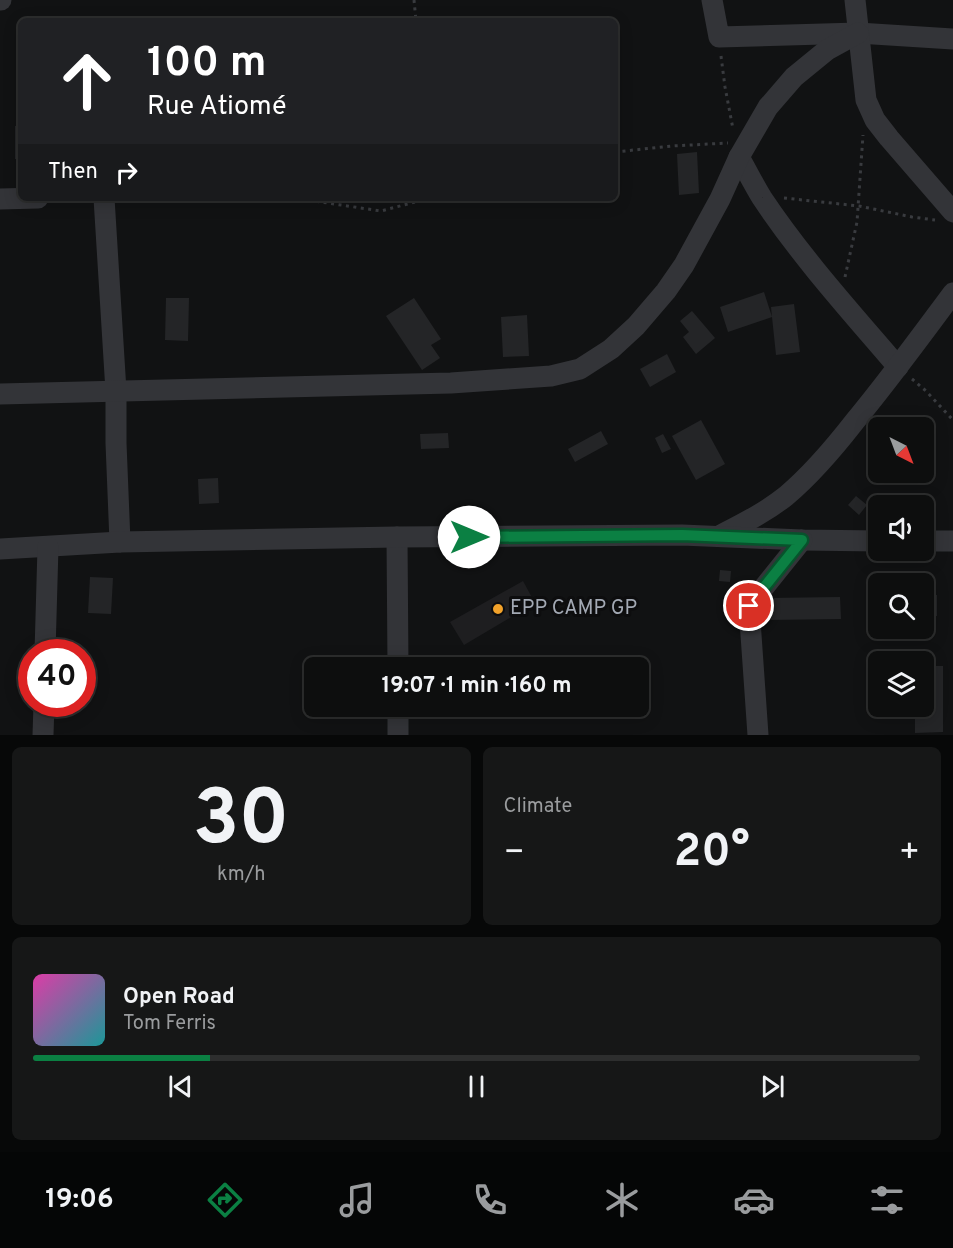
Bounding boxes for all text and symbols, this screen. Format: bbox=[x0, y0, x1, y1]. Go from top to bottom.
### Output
text: 100 m bbox=[147, 38, 266, 91]
icon: ahead bbox=[48, 42, 126, 120]
text: Rue Atiomé bbox=[147, 90, 287, 124]
icon: right bbox=[110, 156, 143, 189]
text: Then bbox=[48, 159, 98, 186]
north arrow bbox=[868, 417, 934, 483]
map controls bbox=[868, 417, 934, 717]
button: sound bbox=[868, 495, 934, 561]
position arrow bbox=[437, 505, 501, 569]
button: search bbox=[868, 573, 934, 639]
pin bbox=[723, 580, 774, 631]
icon: arrive bbox=[732, 589, 765, 622]
place label: EPP CAMP GP bbox=[510, 596, 637, 622]
marker: EPP CAMP GP bbox=[491, 602, 505, 616]
speed limit sign: 40 bbox=[18, 639, 96, 717]
button: layers bbox=[868, 651, 934, 717]
text: 19:07 · 1 min · 160 m bbox=[382, 673, 571, 700]
text: 30 bbox=[193, 773, 290, 872]
text: Climate bbox=[504, 794, 572, 820]
text: 20° bbox=[674, 825, 750, 882]
text: − bbox=[504, 833, 525, 875]
text: + bbox=[899, 833, 920, 875]
text: km/h bbox=[217, 862, 266, 888]
text: Open Road bbox=[123, 984, 235, 1011]
text: Tom Ferris bbox=[123, 1011, 216, 1037]
icon: previous bbox=[164, 1070, 197, 1103]
icon: pause bbox=[460, 1070, 493, 1103]
icon: next bbox=[756, 1070, 789, 1103]
icon: directions bbox=[204, 1179, 246, 1221]
icon: music bbox=[336, 1179, 378, 1221]
icon: phone bbox=[469, 1179, 511, 1221]
icon: climate bbox=[601, 1179, 643, 1221]
icon: car bbox=[733, 1179, 775, 1221]
icon: filters bbox=[866, 1179, 908, 1221]
text: 19:06 bbox=[45, 1183, 113, 1217]

